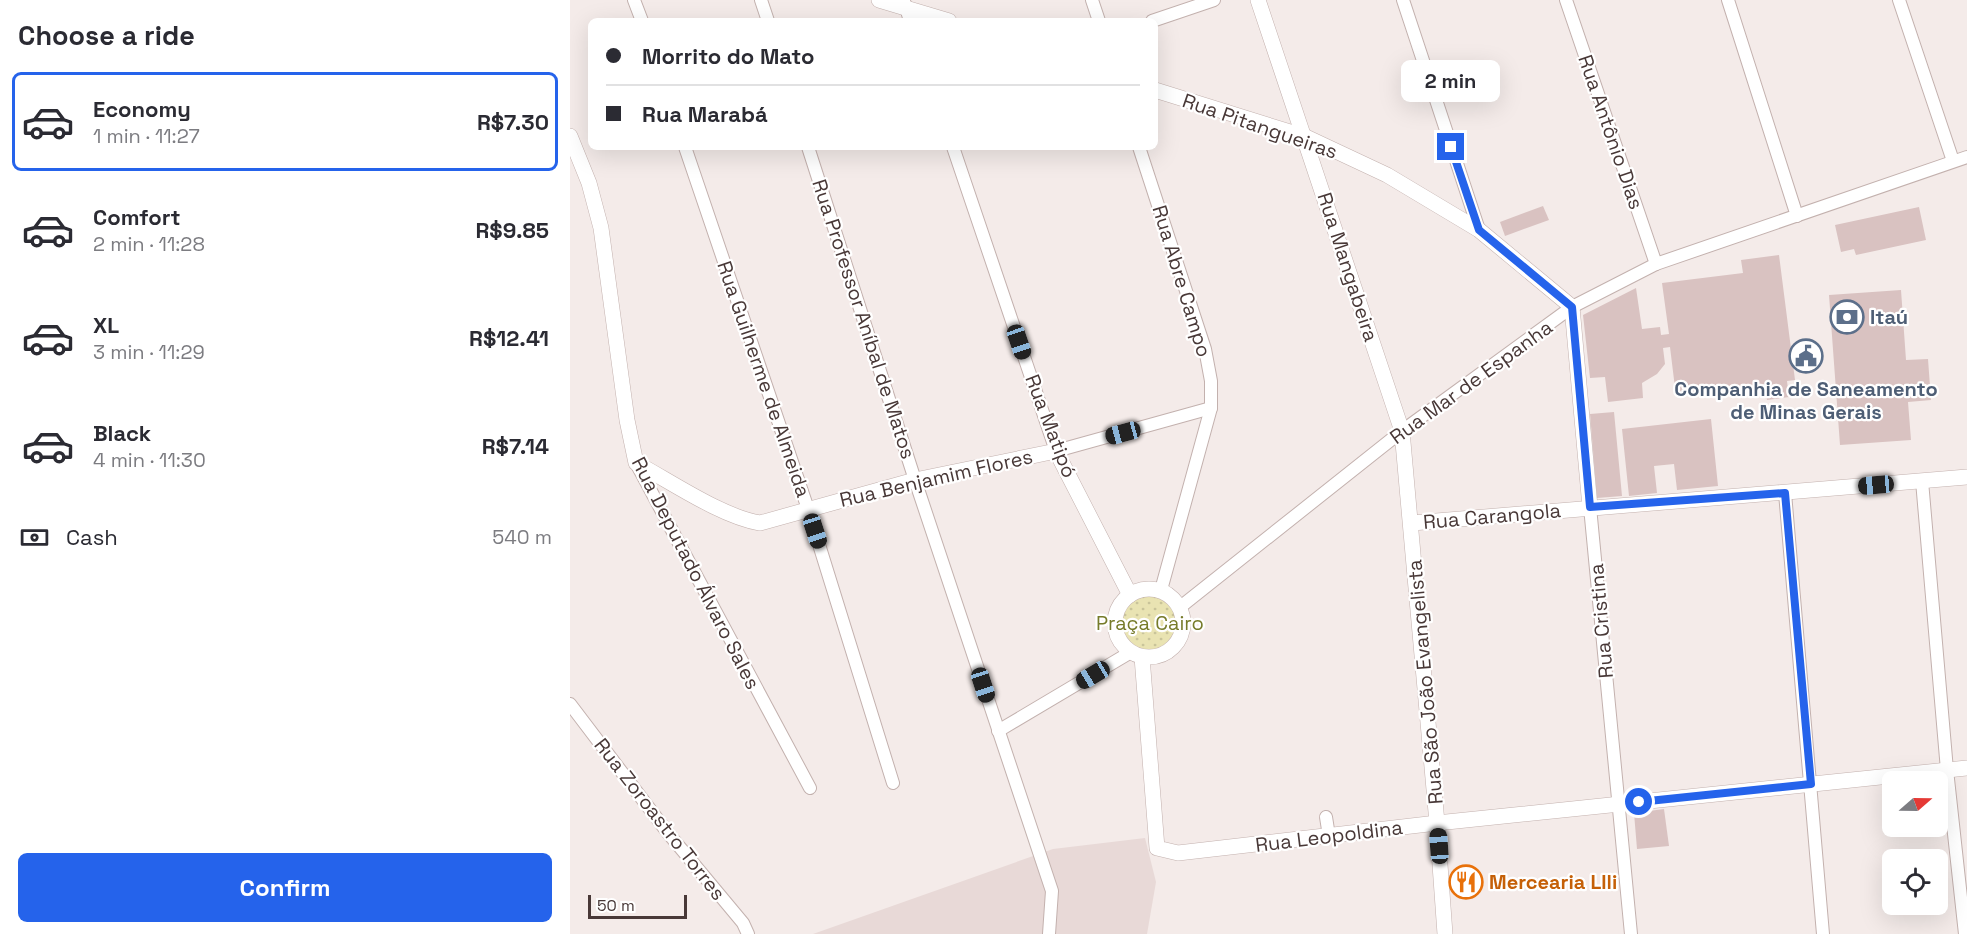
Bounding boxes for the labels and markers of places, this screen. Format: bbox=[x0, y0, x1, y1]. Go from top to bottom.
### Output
bank icon: Itaú bbox=[1829, 299, 1865, 335]
place label: Itaú bbox=[1870, 304, 1908, 330]
public building icon: Companhia de Saneamento de Minas Gerais bbox=[1788, 338, 1824, 374]
place label: Companhia de Saneamento de Minas Gerais bbox=[1674, 376, 1938, 425]
restaurant icon: Mercearia LIli bbox=[1448, 864, 1484, 900]
place label: Mercearia LIli bbox=[1489, 869, 1617, 895]

